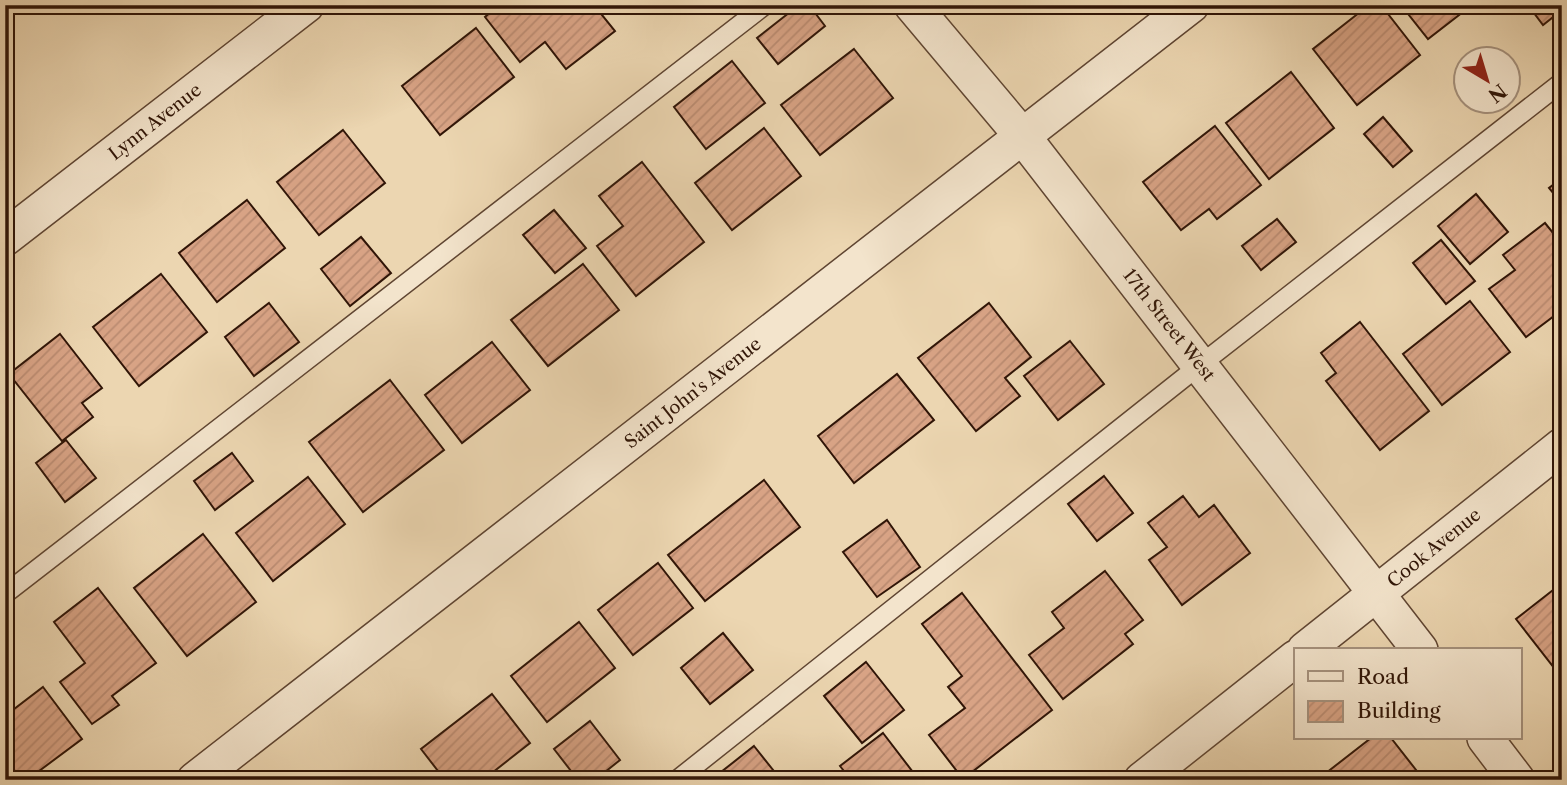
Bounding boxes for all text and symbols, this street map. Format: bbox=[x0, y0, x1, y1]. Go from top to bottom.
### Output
north arrow bbox=[1452, 46, 1522, 116]
street label: Lynn Avenue bbox=[104, 79, 206, 165]
text: N bbox=[1484, 79, 1511, 107]
street label: 17th Street West bbox=[1118, 265, 1220, 386]
street label: Saint John's Avenue bbox=[620, 333, 766, 453]
street label: Cook Avenue bbox=[1383, 504, 1485, 592]
legend bbox=[1294, 648, 1522, 740]
text: Road bbox=[1357, 664, 1409, 689]
text: Building bbox=[1357, 698, 1442, 723]

